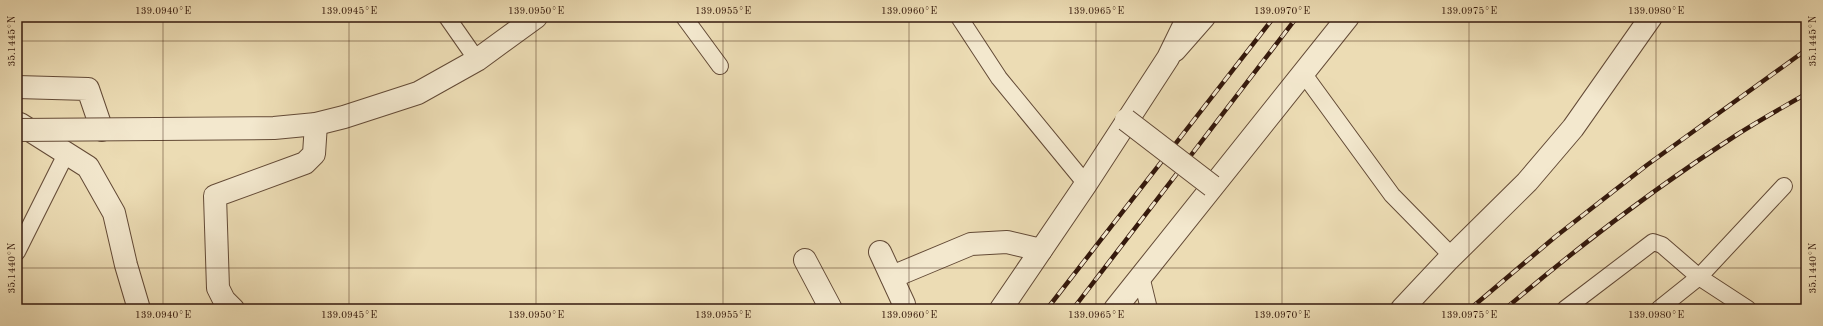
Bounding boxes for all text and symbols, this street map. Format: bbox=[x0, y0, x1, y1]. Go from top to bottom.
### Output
text: 139.0940°E bbox=[135, 6, 191, 16]
text: 139.0945°E bbox=[321, 6, 377, 16]
text: 139.0950°E bbox=[508, 6, 564, 16]
text: 139.0955°E bbox=[695, 6, 751, 16]
text: 139.0960°E bbox=[881, 6, 937, 16]
text: 139.0965°E bbox=[1068, 6, 1124, 16]
text: 139.0970°E bbox=[1254, 6, 1310, 16]
text: 139.0975°E bbox=[1441, 6, 1497, 16]
text: 139.0980°E bbox=[1628, 6, 1684, 16]
text: 35.1445°N bbox=[7, 15, 17, 67]
text: 35.1445°N bbox=[1808, 15, 1818, 67]
text: 35.1440°N bbox=[7, 242, 17, 294]
text: 35.1440°N bbox=[1808, 242, 1818, 294]
text: 139.0940°E bbox=[135, 310, 191, 320]
text: 139.0945°E bbox=[321, 310, 377, 320]
text: 139.0950°E bbox=[508, 310, 564, 320]
text: 139.0955°E bbox=[695, 310, 751, 320]
text: 139.0960°E bbox=[881, 310, 937, 320]
text: 139.0965°E bbox=[1068, 310, 1124, 320]
text: 139.0970°E bbox=[1254, 310, 1310, 320]
text: 139.0975°E bbox=[1441, 310, 1497, 320]
text: 139.0980°E bbox=[1628, 310, 1684, 320]

